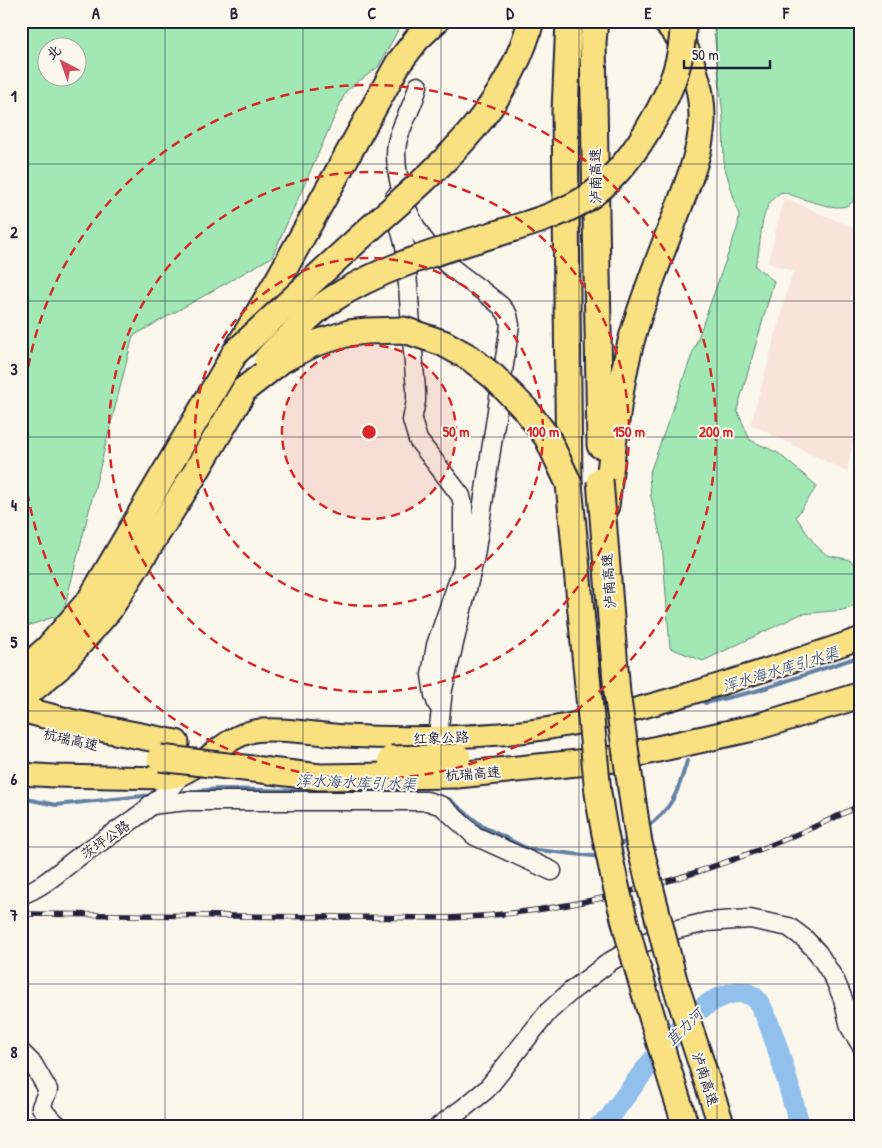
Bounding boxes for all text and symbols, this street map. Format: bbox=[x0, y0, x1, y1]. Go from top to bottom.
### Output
text: A bbox=[92, 2, 100, 24]
text: B bbox=[230, 2, 238, 24]
text: C bbox=[368, 2, 377, 24]
text: D bbox=[506, 2, 514, 24]
text: E bbox=[644, 2, 652, 24]
text: F bbox=[782, 2, 790, 24]
north arrow bbox=[38, 38, 88, 88]
scale bar bbox=[684, 38, 771, 70]
text: 北 bbox=[42, 40, 65, 64]
text: 50 m bbox=[692, 44, 719, 65]
text: 1 bbox=[11, 85, 17, 107]
street label: 泸南高速 bbox=[585, 148, 605, 204]
text: 2 bbox=[10, 221, 18, 243]
text: 3 bbox=[10, 358, 18, 380]
text: 50 m bbox=[443, 421, 469, 442]
text: 100 m bbox=[527, 421, 559, 442]
text: 150 m bbox=[613, 421, 645, 442]
text: 200 m bbox=[699, 421, 733, 442]
centre of rings bbox=[360, 423, 378, 441]
text: 4 bbox=[11, 494, 17, 516]
street label: 泸南高速 bbox=[597, 552, 619, 610]
text: 5 bbox=[11, 631, 18, 653]
water label: 浑水海水库引水渠 bbox=[720, 641, 842, 697]
street label: 杭瑞高速 bbox=[42, 723, 100, 755]
street label: 红象公路 bbox=[413, 727, 469, 747]
street label: 杭瑞高速 bbox=[444, 762, 502, 784]
text: 6 bbox=[11, 768, 18, 790]
water label: 浑水海水库引水渠 bbox=[296, 769, 418, 795]
street label: 茨坪公路 bbox=[77, 815, 133, 863]
text: 7 bbox=[9, 904, 18, 926]
water label: 苴力河 bbox=[661, 1002, 710, 1050]
text: 8 bbox=[11, 1041, 18, 1063]
street label: 泸南高速 bbox=[688, 1049, 724, 1109]

